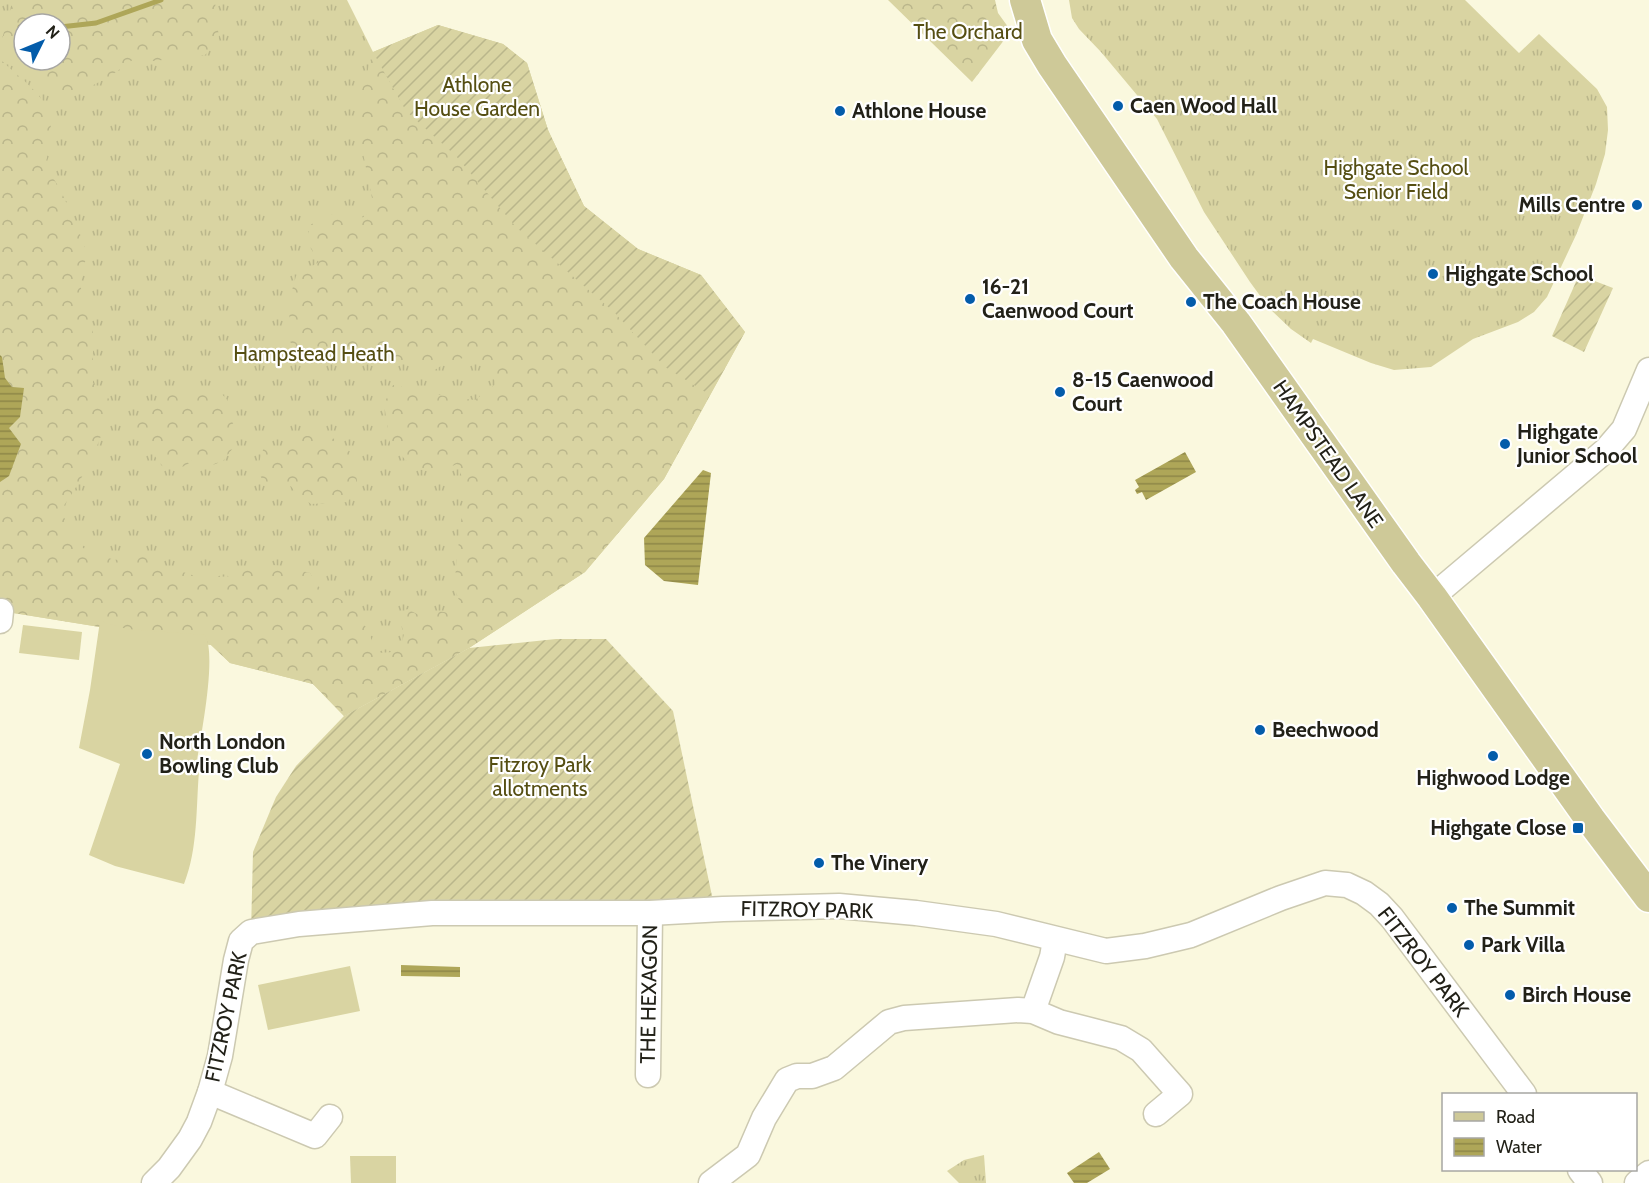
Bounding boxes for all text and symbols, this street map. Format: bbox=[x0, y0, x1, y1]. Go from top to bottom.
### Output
north arrow bbox=[12, 12, 72, 72]
park label: The Orchard bbox=[913, 19, 1023, 44]
text: N bbox=[42, 21, 63, 43]
park label: Athlone House Garden bbox=[414, 72, 540, 121]
place label: Caen Wood Hall bbox=[1130, 93, 1278, 118]
place label: Athlone House bbox=[852, 98, 986, 123]
marker: Caen Wood Hall bbox=[1111, 99, 1125, 113]
marker: Athlone House bbox=[833, 104, 847, 118]
park label: Highgate School Senior Field bbox=[1324, 155, 1469, 204]
place label: Mills Centre bbox=[1518, 192, 1625, 217]
marker: Mills Centre bbox=[1630, 198, 1644, 212]
place label: Highgate School bbox=[1445, 261, 1594, 286]
marker: Highgate School bbox=[1426, 267, 1440, 281]
place label: 16-21 Caenwood Court bbox=[982, 274, 1134, 323]
place label: The Coach House bbox=[1203, 289, 1361, 314]
marker: 16-21 Caenwood Court bbox=[963, 292, 977, 306]
marker: The Coach House bbox=[1184, 295, 1198, 309]
park label: Hampstead Heath bbox=[233, 341, 395, 366]
place label: 8-15 Caenwood Court bbox=[1072, 367, 1213, 416]
street label: HAMPSTEAD LANE bbox=[1268, 375, 1389, 532]
marker: 8-15 Caenwood Court bbox=[1053, 385, 1067, 399]
place label: Highgate Junior School bbox=[1516, 419, 1638, 468]
marker: Highgate Junior School bbox=[1498, 437, 1512, 451]
place label: Beechwood bbox=[1272, 717, 1379, 742]
marker: Beechwood bbox=[1253, 723, 1267, 737]
place label: North London Bowling Club bbox=[159, 729, 285, 778]
marker: North London Bowling Club bbox=[140, 747, 154, 761]
marker: Highwood Lodge bbox=[1486, 749, 1500, 763]
park label: Fitzroy Park allotments bbox=[488, 752, 592, 801]
place label: Highwood Lodge bbox=[1416, 765, 1570, 790]
place label: Highgate Close bbox=[1430, 815, 1566, 840]
marker: Highgate Close bbox=[1571, 821, 1585, 835]
place label: The Vinery bbox=[831, 850, 929, 875]
marker: The Vinery bbox=[812, 856, 826, 870]
place label: The Summit bbox=[1464, 895, 1575, 920]
street label: FITZROY PARK bbox=[740, 896, 874, 923]
marker: The Summit bbox=[1445, 901, 1459, 915]
street label: FITZROY PARK bbox=[1373, 902, 1474, 1022]
street label: THE HEXAGON bbox=[635, 924, 662, 1064]
place label: Park Villa bbox=[1481, 932, 1566, 957]
marker: Park Villa bbox=[1462, 938, 1476, 952]
street label: FITZROY PARK bbox=[199, 949, 252, 1084]
place label: Birch House bbox=[1522, 982, 1631, 1007]
marker: Birch House bbox=[1503, 988, 1517, 1002]
legend bbox=[1442, 1093, 1637, 1171]
text: Road bbox=[1496, 1106, 1535, 1128]
text: Water bbox=[1496, 1136, 1542, 1158]

